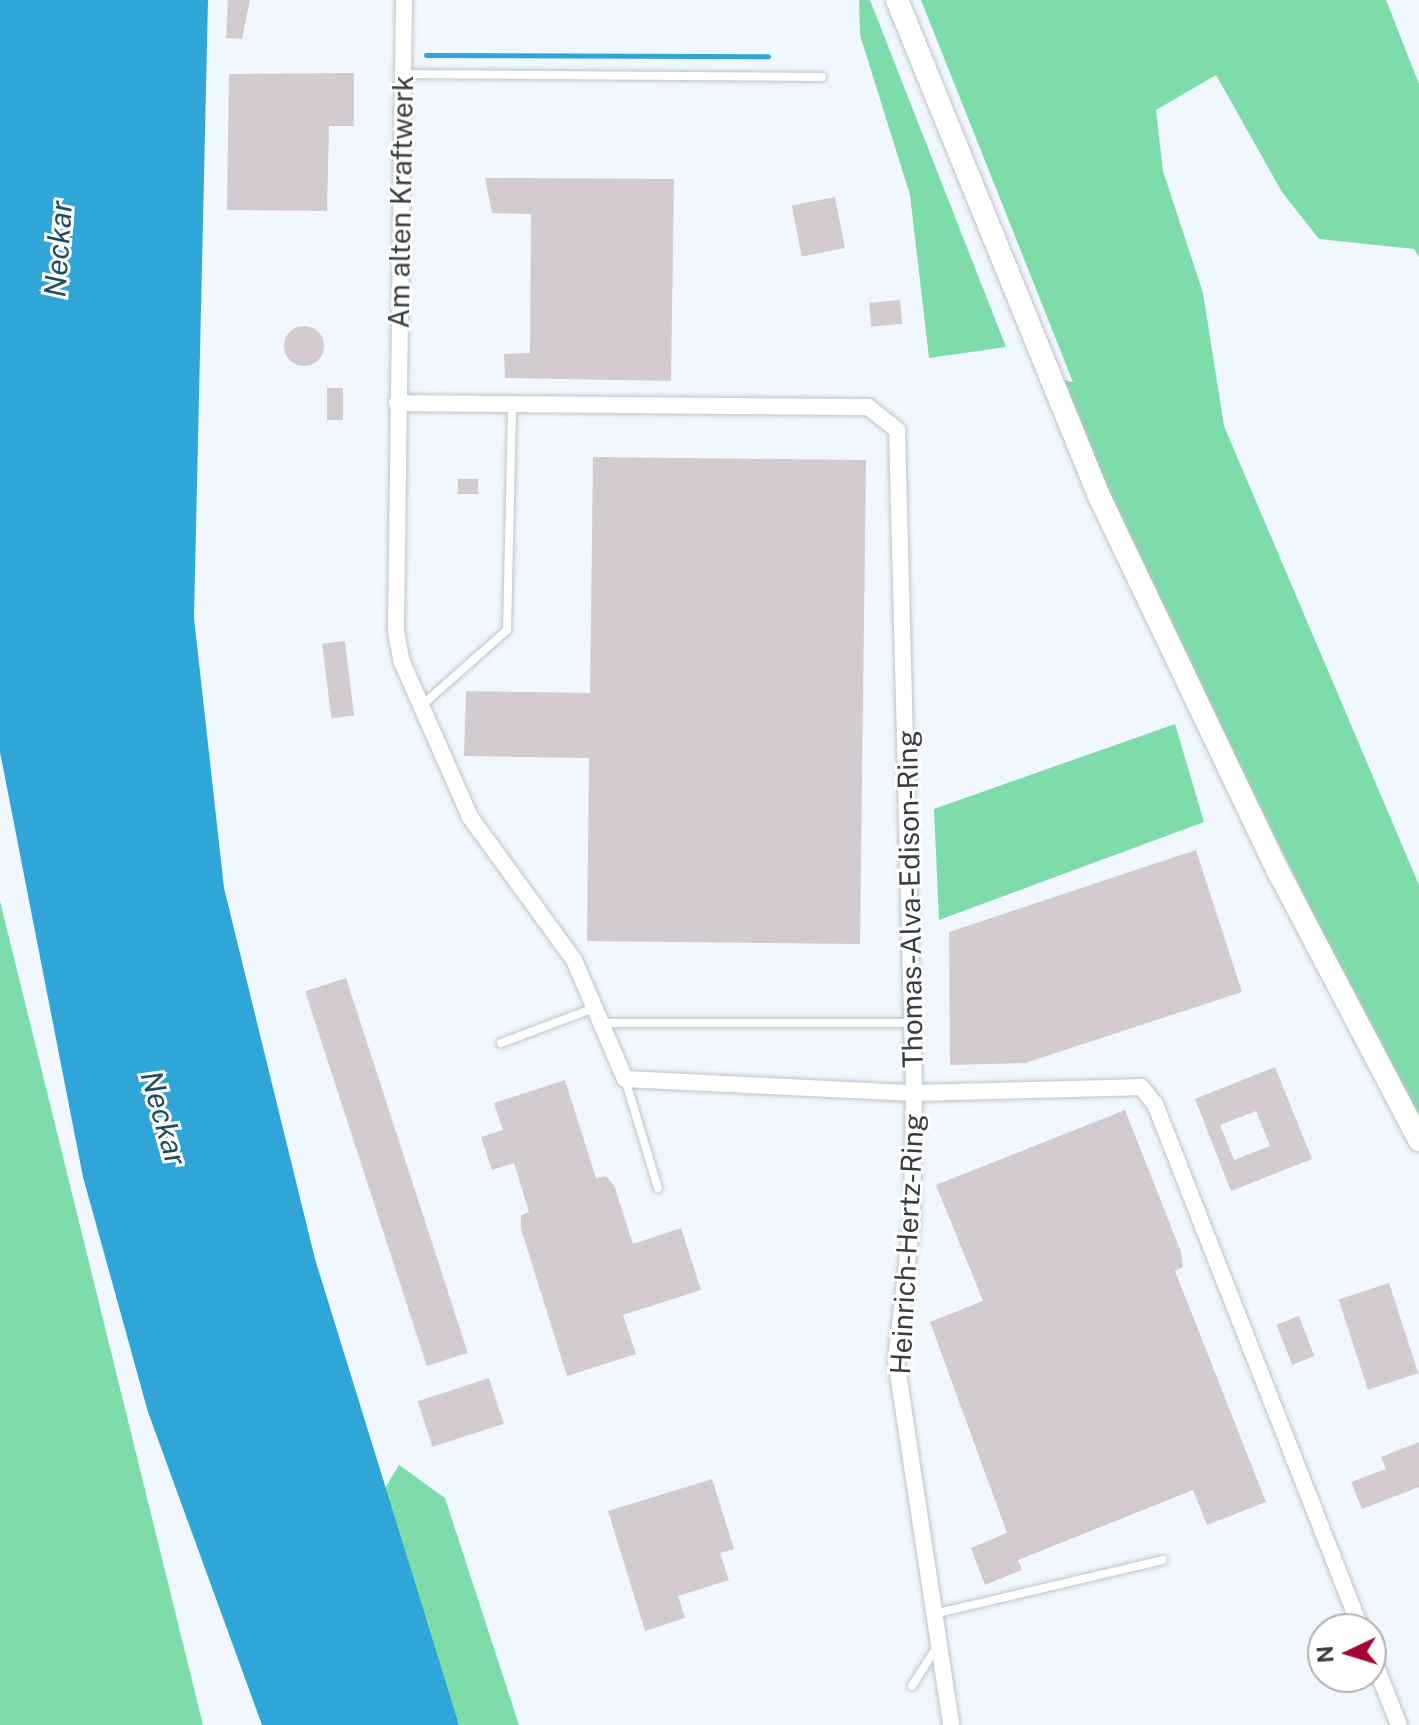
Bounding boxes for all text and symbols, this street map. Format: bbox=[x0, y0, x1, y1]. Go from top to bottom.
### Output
street label: Am alten Kraftwerk bbox=[382, 75, 420, 329]
water label: Neckar bbox=[37, 200, 79, 298]
street label: Thomas-Alva-Edison-Ring bbox=[890, 730, 930, 1068]
water label: Neckar bbox=[133, 1067, 195, 1169]
street label: Heinrich-Hertz-Ring bbox=[883, 1113, 931, 1375]
north arrow bbox=[1307, 1613, 1387, 1693]
text: N bbox=[1311, 1645, 1339, 1664]

